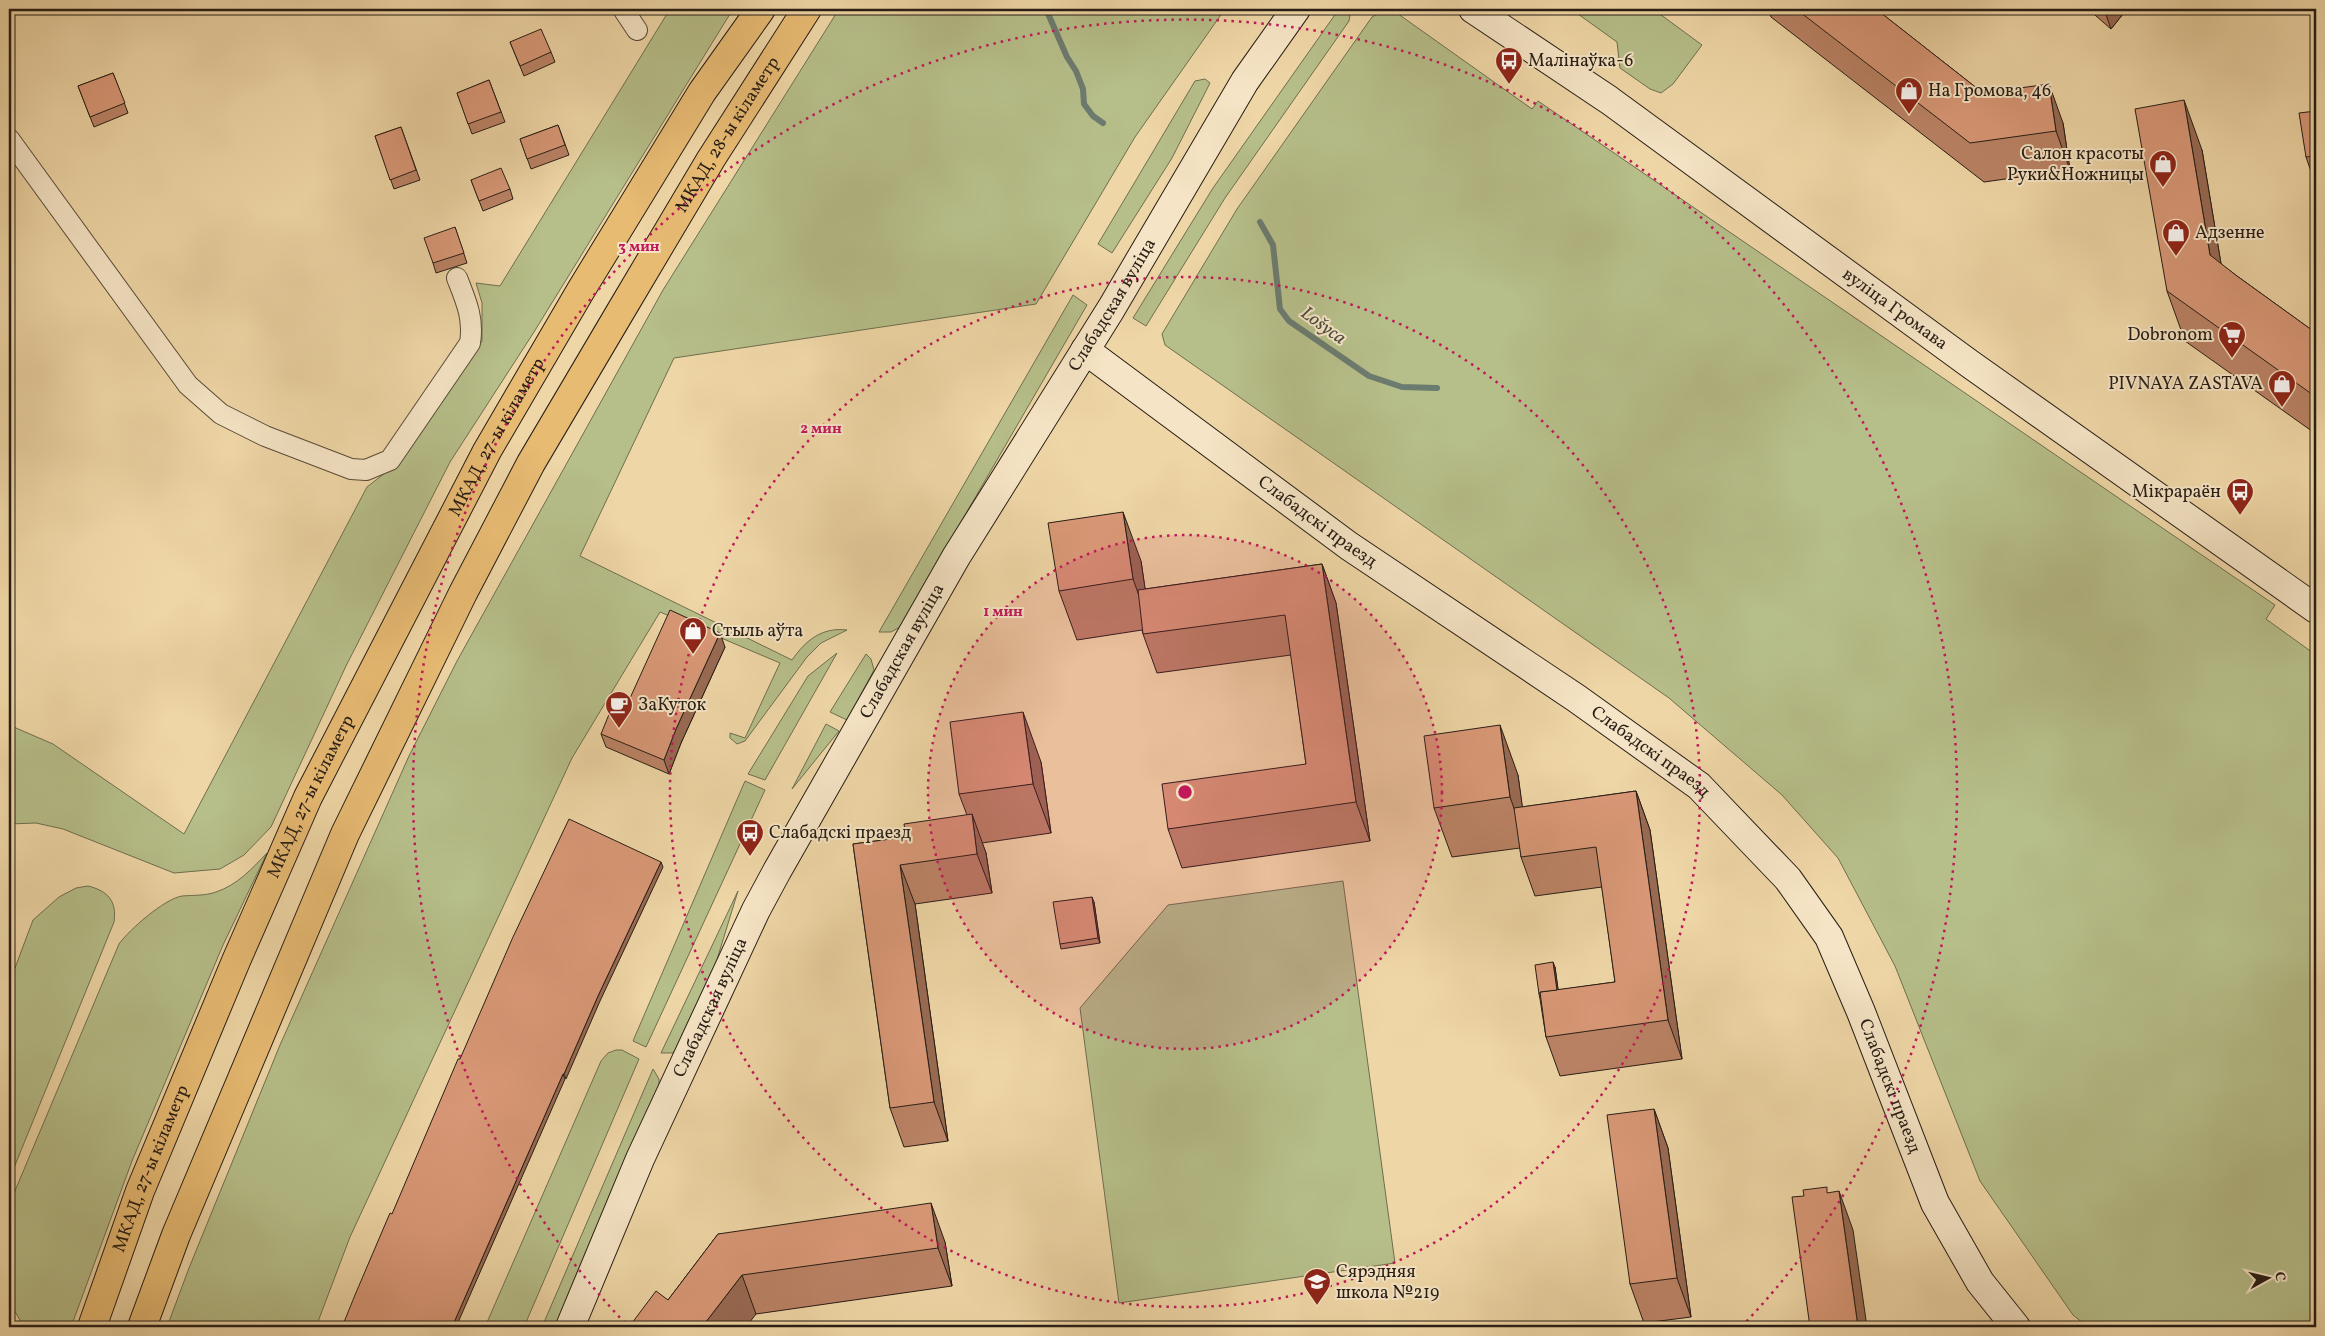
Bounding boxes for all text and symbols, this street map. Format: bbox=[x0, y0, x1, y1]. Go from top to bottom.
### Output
bus stop icon: Малінаўка-6 bbox=[1494, 46, 1524, 85]
place label: Малінаўка-6 bbox=[1528, 49, 1633, 74]
street label: МКАД, 28-ы кіламетр bbox=[669, 52, 786, 217]
shop icon: На Громова, 46 bbox=[1894, 76, 1924, 115]
place label: На Громова, 46 bbox=[1928, 79, 2051, 104]
place label: Салон красоты Руки&Ножницы bbox=[2007, 142, 2144, 188]
shop icon: Салон красоты Руки&Ножницы bbox=[2148, 149, 2178, 188]
shop icon: Адзенне bbox=[2161, 218, 2191, 257]
place label: Адзенне bbox=[2195, 221, 2265, 246]
street label: Слабадская вуліца bbox=[1062, 234, 1162, 377]
text: 3 мин bbox=[618, 237, 660, 258]
street label: вуліца Громава bbox=[1837, 262, 1953, 356]
water label: Lošyca bbox=[1295, 301, 1351, 351]
supermarket icon: Dobronom bbox=[2217, 320, 2247, 359]
place label: Dobronom bbox=[2127, 323, 2213, 348]
street label: МКАД, 27-ы кіламетр bbox=[443, 353, 551, 521]
shop icon: PIVNAYA ZASTAVA bbox=[2267, 369, 2297, 408]
place label: PIVNAYA ZASTAVA bbox=[2108, 372, 2263, 397]
text: 2 мин bbox=[800, 419, 842, 440]
street label: Слабадскі праезд bbox=[1252, 470, 1382, 574]
bus stop icon: Мікрараён bbox=[2225, 477, 2255, 516]
place label: Мікрараён bbox=[2132, 480, 2221, 505]
street label: Слабадская вуліца bbox=[854, 579, 951, 723]
text: 1 мин bbox=[983, 602, 1023, 623]
shop icon: Стыль аўта bbox=[678, 616, 708, 655]
place label: Стыль аўта bbox=[712, 619, 803, 644]
cafe icon: ЗаКуток bbox=[604, 690, 634, 729]
place label: ЗаКуток bbox=[638, 693, 707, 718]
street label: Слабадскі праезд bbox=[1586, 700, 1716, 803]
street label: МКАД, 27-ы кіламетр bbox=[261, 711, 361, 882]
centre of rings bbox=[1176, 783, 1194, 801]
bus stop icon: Слабадскі праезд bbox=[735, 818, 765, 857]
place label: Слабадскі праезд bbox=[769, 821, 911, 846]
street label: Слабадская вуліца bbox=[667, 933, 754, 1082]
street label: Слабадскі праезд bbox=[1852, 1015, 1927, 1157]
street label: МКАД, 27-ы кіламетр bbox=[107, 1081, 195, 1256]
north arrow bbox=[2242, 1254, 2292, 1304]
place label: Сярэдняя школа №219 bbox=[1336, 1260, 1439, 1306]
school or university icon: Сярэдняя школа №219 bbox=[1302, 1267, 1332, 1306]
text: С bbox=[2269, 1271, 2289, 1282]

